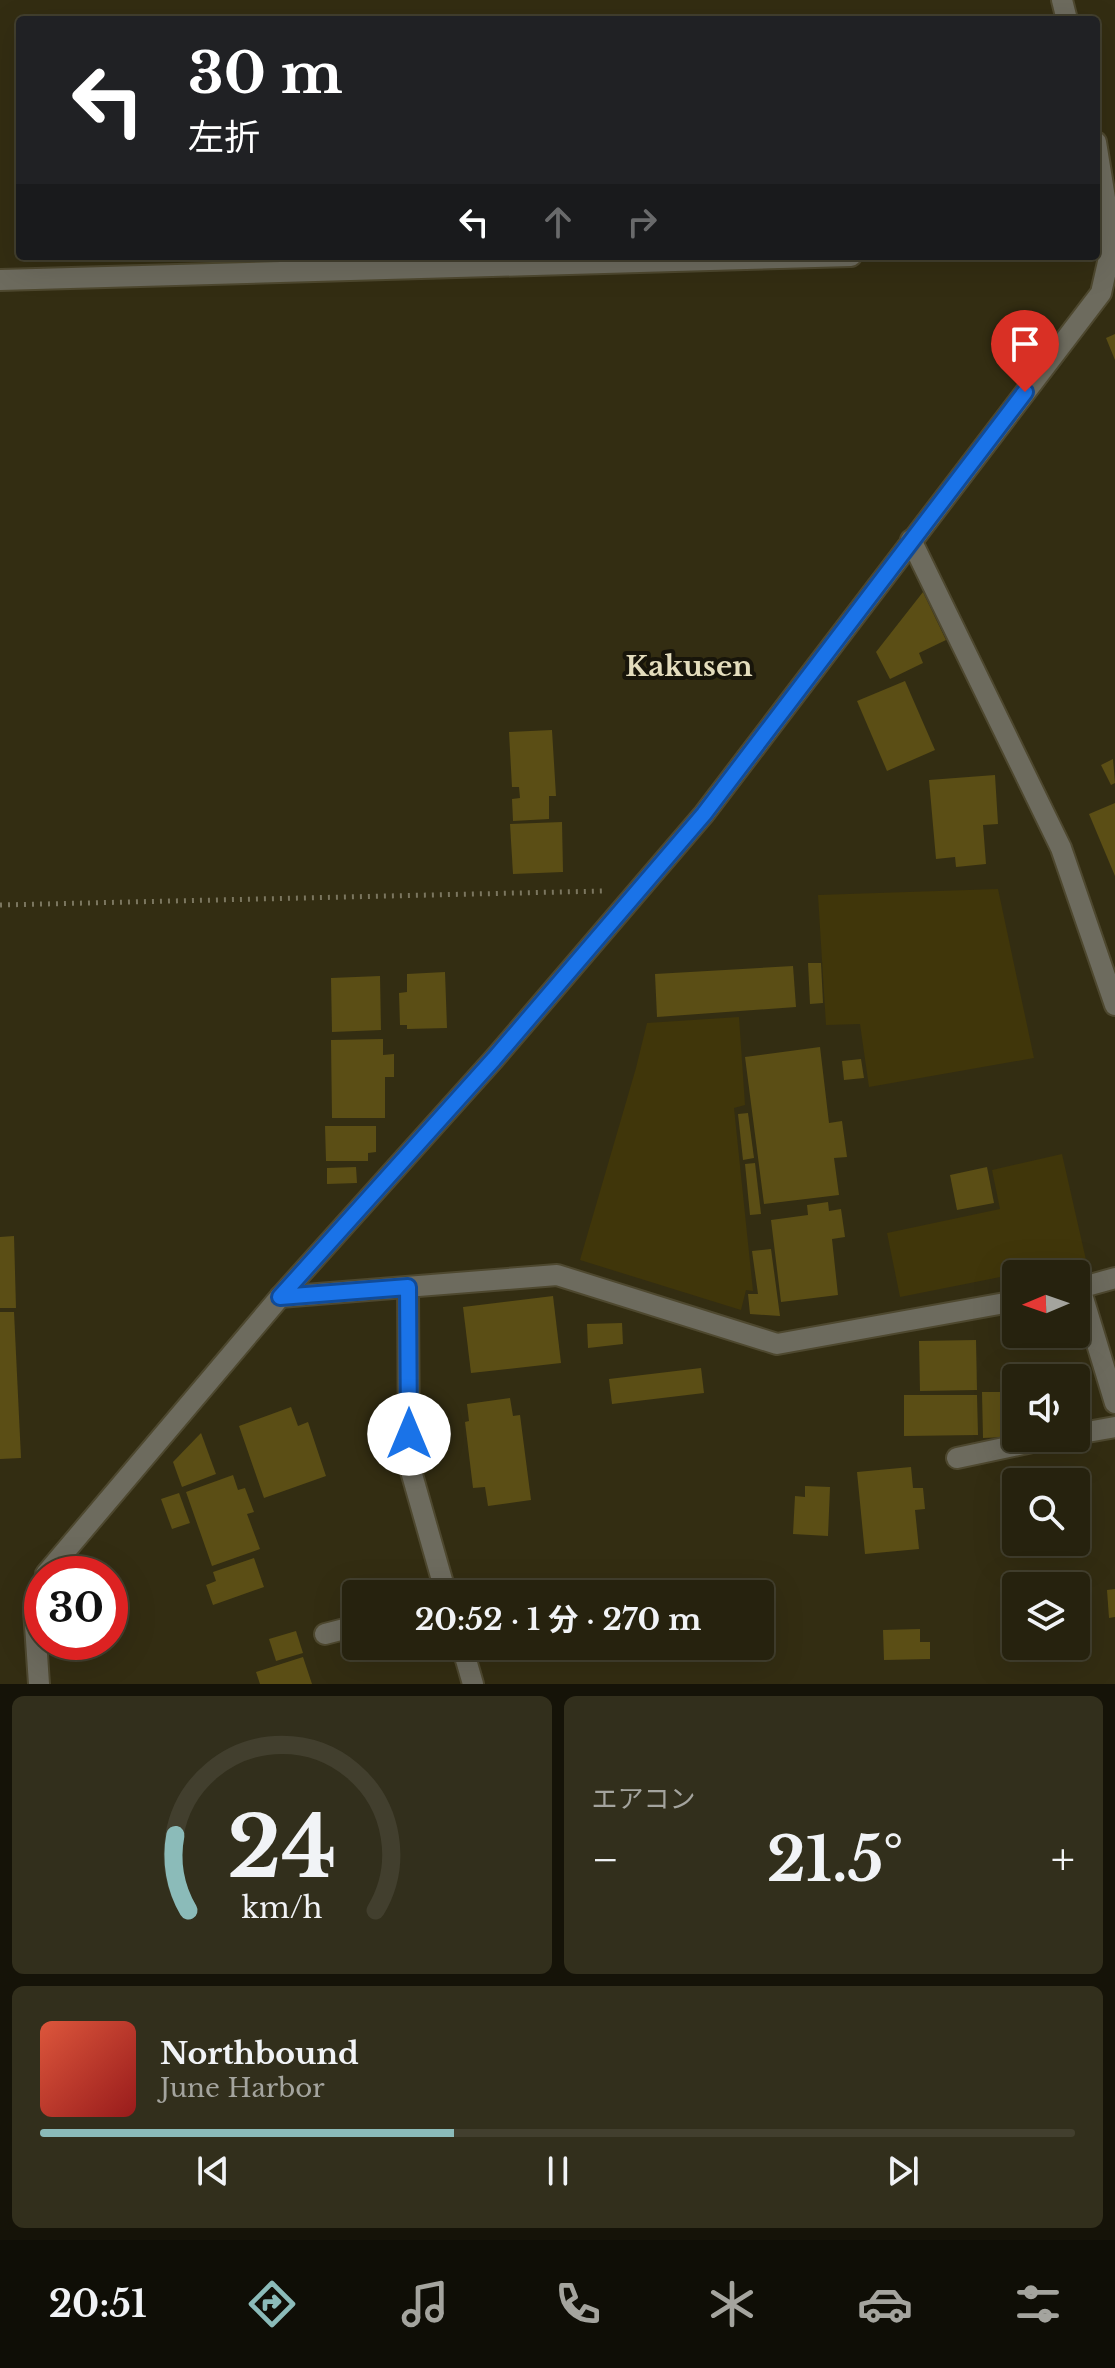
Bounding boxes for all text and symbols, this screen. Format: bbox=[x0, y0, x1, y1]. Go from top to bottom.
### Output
text: 30 m bbox=[188, 39, 343, 108]
icon: left bbox=[56, 48, 160, 152]
text: 左折 bbox=[188, 115, 260, 160]
icon: left bbox=[452, 200, 496, 244]
icon: ahead bbox=[536, 200, 580, 244]
icon: right bbox=[620, 200, 664, 244]
pin bbox=[991, 310, 1059, 392]
icon: arrive bbox=[1003, 322, 1047, 366]
district label: Kakusen bbox=[625, 649, 753, 684]
north arrow bbox=[1002, 1260, 1090, 1348]
map controls bbox=[1002, 1260, 1090, 1660]
button: sound bbox=[1002, 1364, 1090, 1452]
position arrow bbox=[367, 1392, 451, 1476]
button: search bbox=[1002, 1468, 1090, 1556]
speed limit sign: 30 bbox=[24, 1556, 128, 1660]
button: layers bbox=[1002, 1572, 1090, 1660]
text: 20:52 · 1 分 · 270 m bbox=[415, 1601, 701, 1638]
text: エアコン bbox=[592, 1783, 696, 1815]
text: 24 bbox=[227, 1796, 336, 1899]
text: 21.5° bbox=[767, 1823, 903, 1897]
text: − bbox=[592, 1832, 619, 1887]
text: + bbox=[1051, 1832, 1075, 1887]
text: km/h bbox=[241, 1890, 322, 1926]
text: Northbound bbox=[160, 2035, 359, 2072]
text: June Harbor bbox=[160, 2072, 325, 2104]
icon: previous bbox=[191, 2149, 235, 2193]
icon: pause bbox=[536, 2149, 580, 2193]
icon: next bbox=[881, 2149, 925, 2193]
icon: directions bbox=[244, 2276, 300, 2332]
icon: music bbox=[397, 2276, 453, 2332]
icon: phone bbox=[550, 2276, 606, 2332]
icon: climate bbox=[704, 2276, 760, 2332]
icon: car bbox=[857, 2276, 913, 2332]
icon: filters bbox=[1010, 2276, 1066, 2332]
text: 20:51 bbox=[49, 2282, 147, 2327]

